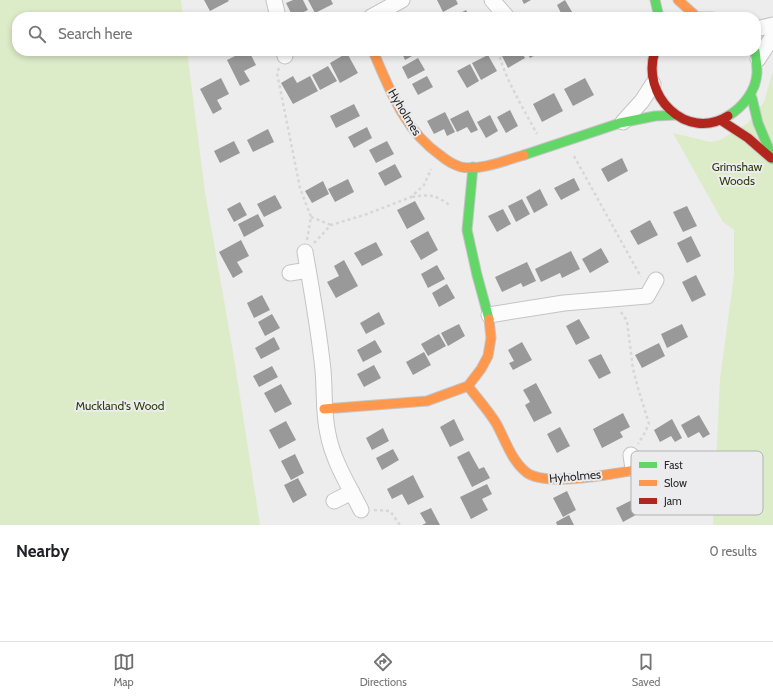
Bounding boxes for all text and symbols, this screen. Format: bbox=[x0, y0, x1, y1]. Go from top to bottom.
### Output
search box bbox=[12, 12, 761, 56]
icon: search bbox=[26, 23, 48, 45]
text: Search here bbox=[58, 25, 133, 43]
street label: Hyholmes bbox=[385, 86, 425, 138]
park label: Grimshaw Woods bbox=[712, 159, 763, 188]
park label: Muckland's Wood bbox=[75, 398, 165, 413]
legend bbox=[631, 451, 763, 515]
text: Fast bbox=[664, 458, 683, 472]
street label: Hyholmes bbox=[548, 466, 602, 486]
text: Slow bbox=[664, 476, 687, 490]
text: Jam bbox=[663, 494, 682, 508]
text: Nearby bbox=[16, 541, 69, 561]
text: 0 results bbox=[709, 543, 757, 559]
tab: Map bbox=[113, 651, 135, 689]
tab: Directions bbox=[360, 651, 407, 689]
tab: Saved bbox=[632, 651, 660, 689]

